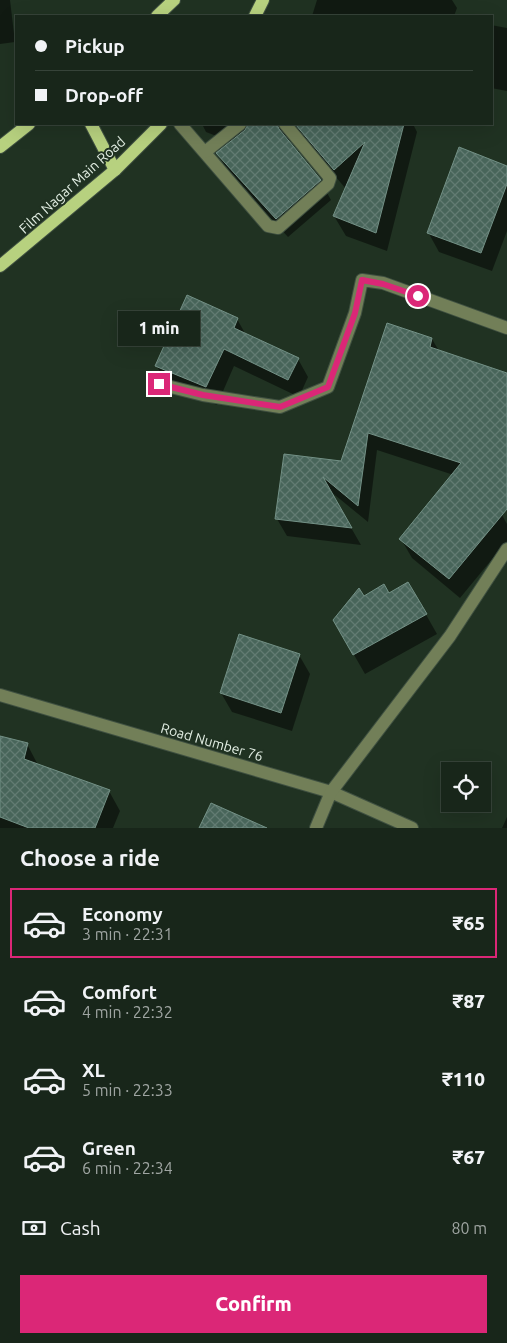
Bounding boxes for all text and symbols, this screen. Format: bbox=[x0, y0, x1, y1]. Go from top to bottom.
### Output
text: Pickup bbox=[65, 35, 125, 57]
text: Drop-off bbox=[65, 84, 143, 106]
street label: Film Nagar Main Road bbox=[16, 133, 128, 237]
route start bbox=[407, 285, 429, 307]
callout: 1 min bbox=[118, 312, 200, 346]
text: 1 min bbox=[139, 319, 179, 337]
route end bbox=[148, 373, 170, 395]
street label: Road Number 76 bbox=[159, 720, 265, 764]
map controls bbox=[441, 762, 491, 812]
button: locate bbox=[441, 762, 491, 812]
text: Choose a ride bbox=[20, 845, 160, 870]
icon: car bbox=[22, 901, 67, 946]
text: Economy bbox=[82, 903, 163, 925]
text: ₹65 bbox=[453, 912, 485, 934]
text: 3 min · 22:31 bbox=[82, 925, 173, 943]
icon: car bbox=[22, 979, 67, 1024]
text: Comfort bbox=[82, 981, 157, 1003]
text: ₹87 bbox=[453, 990, 485, 1012]
text: 4 min · 22:32 bbox=[82, 1003, 173, 1021]
icon: car bbox=[22, 1057, 67, 1102]
text: XL bbox=[82, 1059, 105, 1081]
text: ₹110 bbox=[442, 1068, 485, 1090]
text: 5 min · 22:33 bbox=[82, 1081, 173, 1099]
icon: car bbox=[22, 1135, 67, 1180]
text: Green bbox=[82, 1137, 136, 1159]
text: ₹67 bbox=[453, 1146, 485, 1168]
text: 6 min · 22:34 bbox=[82, 1159, 173, 1177]
icon: cash bbox=[20, 1214, 48, 1242]
text: Cash bbox=[60, 1217, 101, 1239]
text: 80 m bbox=[451, 1219, 487, 1237]
button: Confirm bbox=[20, 1275, 487, 1333]

